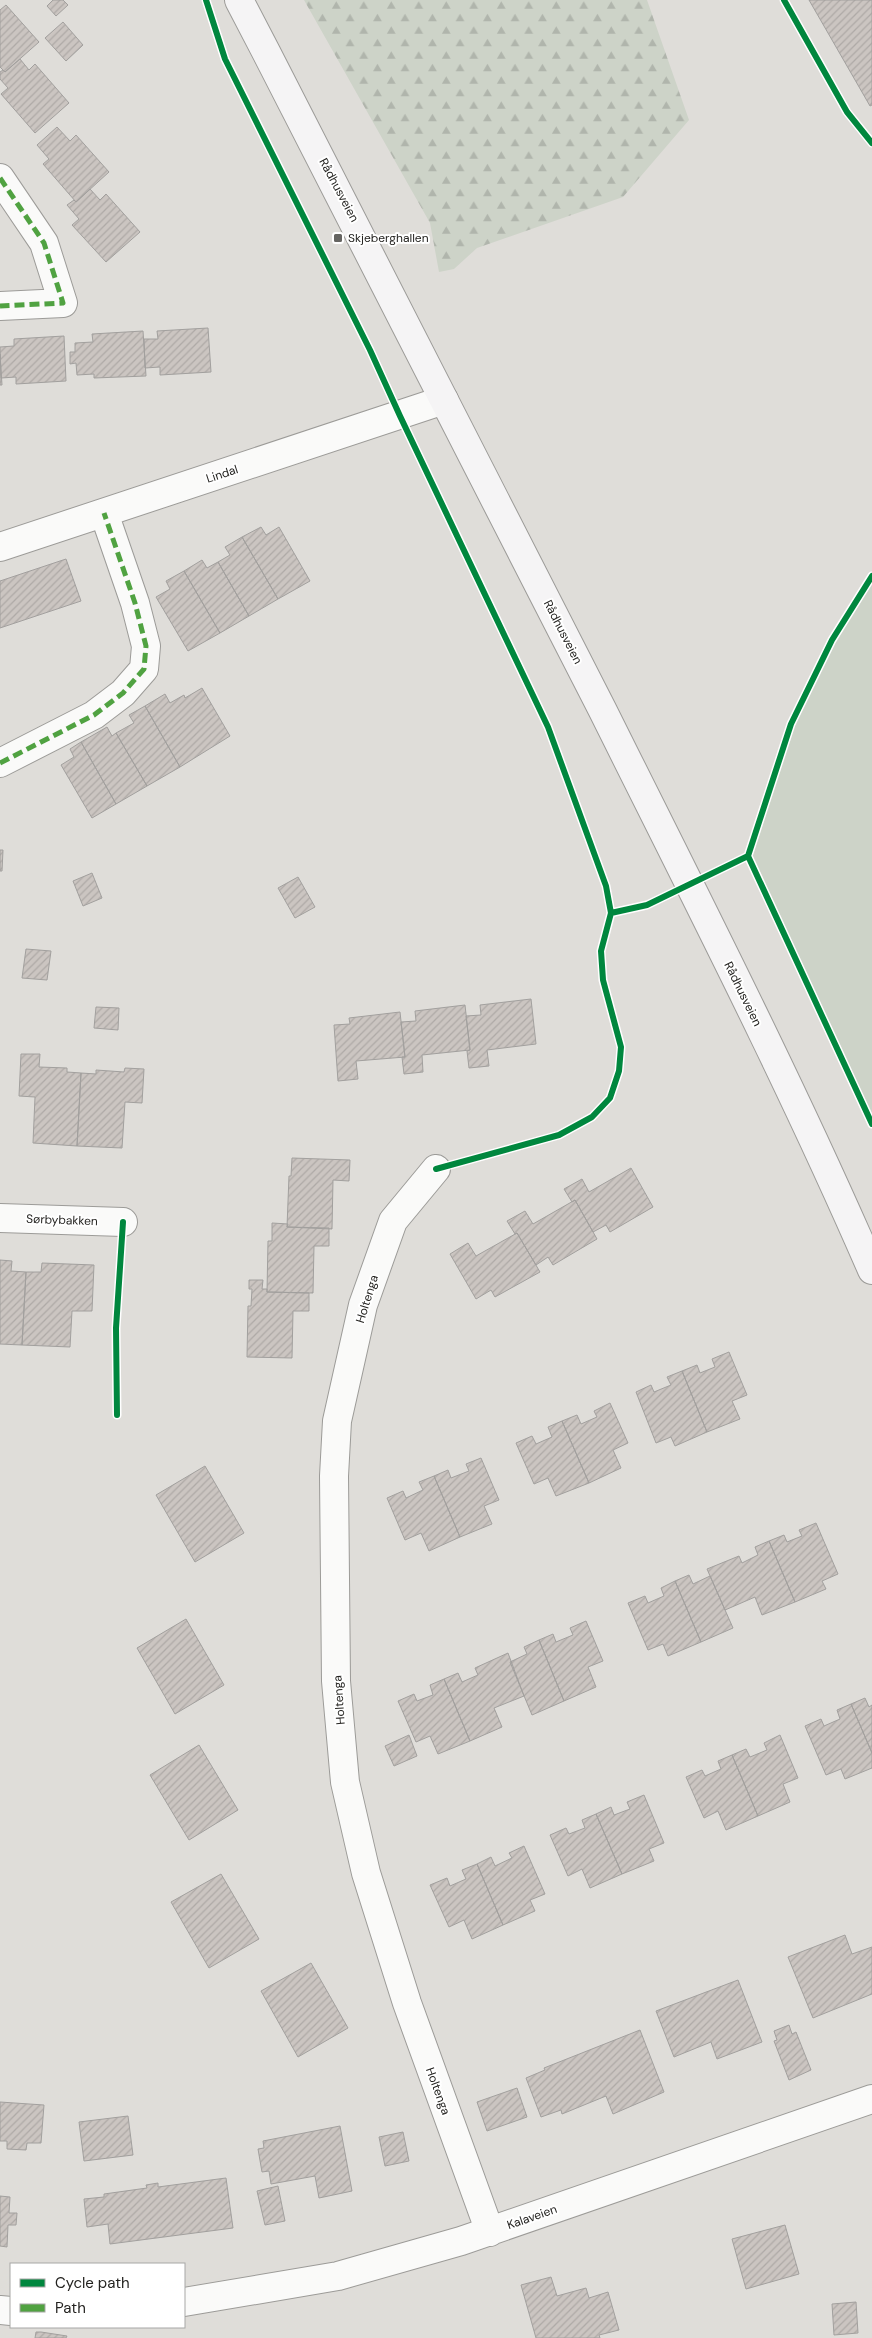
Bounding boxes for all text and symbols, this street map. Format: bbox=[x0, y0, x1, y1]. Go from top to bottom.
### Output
street label: Rådhusveien bbox=[316, 155, 363, 225]
place label: Skjeberghallen bbox=[348, 230, 429, 246]
marker: Skjeberghallen bbox=[332, 232, 344, 244]
street label: Lindal bbox=[204, 461, 240, 487]
street label: Rådhusveien bbox=[540, 597, 586, 667]
street label: Rådhusveien bbox=[720, 959, 766, 1029]
street label: Sørbybakken bbox=[26, 1211, 98, 1229]
street label: Holtenga bbox=[352, 1273, 382, 1325]
street label: Holtenga bbox=[329, 1675, 349, 1725]
street label: Holtenga bbox=[422, 2065, 454, 2117]
street label: Kalaveien bbox=[505, 2201, 559, 2233]
legend bbox=[10, 2263, 185, 2328]
text: Cycle path bbox=[55, 2273, 130, 2293]
text: Path bbox=[55, 2298, 86, 2318]

